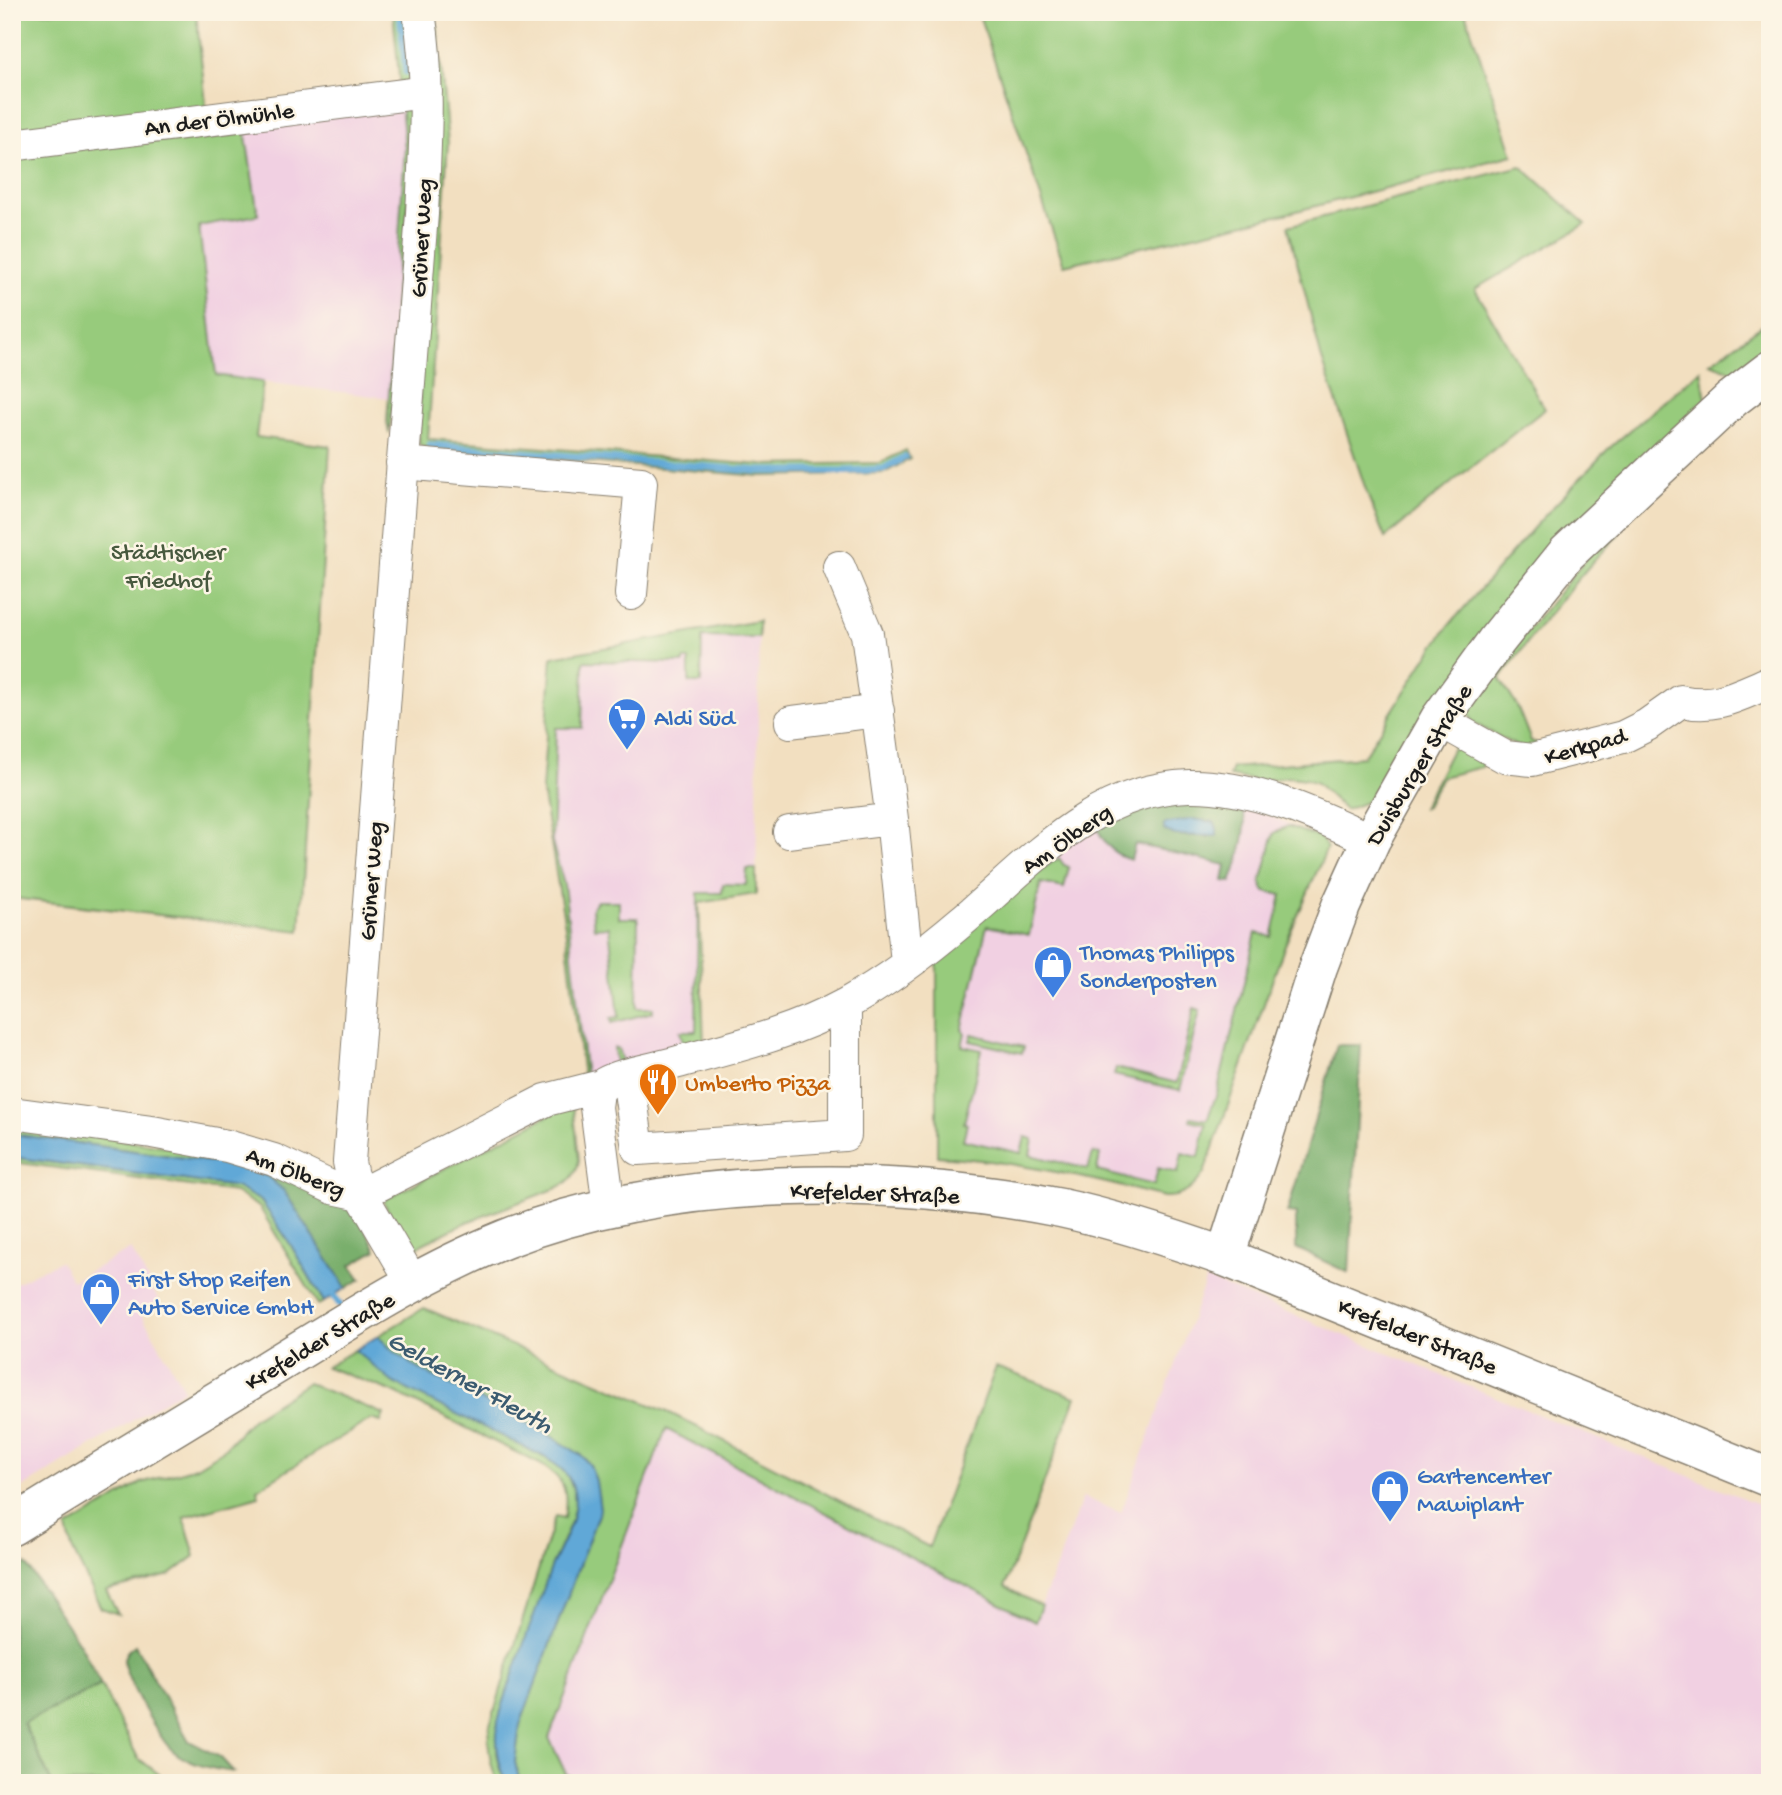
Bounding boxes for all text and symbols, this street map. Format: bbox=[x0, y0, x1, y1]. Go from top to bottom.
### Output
street label: An der Ölmühle bbox=[143, 98, 296, 145]
street label: Grüner Weg bbox=[406, 178, 441, 299]
park label: Städtischer Friedhof bbox=[111, 540, 228, 597]
street label: Duisburger Straße bbox=[1360, 679, 1481, 854]
supermarket icon: Aldi Süd bbox=[606, 696, 648, 751]
place label: Aldi Süd bbox=[654, 706, 737, 735]
street label: Kerkpad bbox=[1542, 722, 1632, 774]
street label: Am Ölberg bbox=[1017, 799, 1119, 883]
street label: Grüner Weg bbox=[355, 821, 392, 942]
place label: Thomas Philipps Sonderposten bbox=[1078, 940, 1235, 997]
shop icon: Thomas Philipps Sonderposten bbox=[1032, 944, 1074, 999]
restaurant icon: Umberto Pizza bbox=[637, 1061, 679, 1116]
place label: Umberto Pizza bbox=[685, 1071, 831, 1100]
street label: Am Ölberg bbox=[241, 1142, 348, 1206]
street label: Krefelder Straße bbox=[790, 1178, 961, 1213]
place label: First Stop Reifen Auto Service GmbH bbox=[127, 1267, 314, 1324]
shop icon: First Stop Reifen Auto Service GmbH bbox=[80, 1271, 122, 1326]
street label: Krefelder Straße bbox=[241, 1287, 401, 1399]
street label: Krefelder Straße bbox=[1333, 1293, 1501, 1384]
water label: Gelderner Fleuth bbox=[381, 1327, 558, 1444]
place label: Gartencenter Mawiplant bbox=[1417, 1464, 1553, 1521]
shop icon: Gartencenter Mawiplant bbox=[1369, 1468, 1411, 1523]

